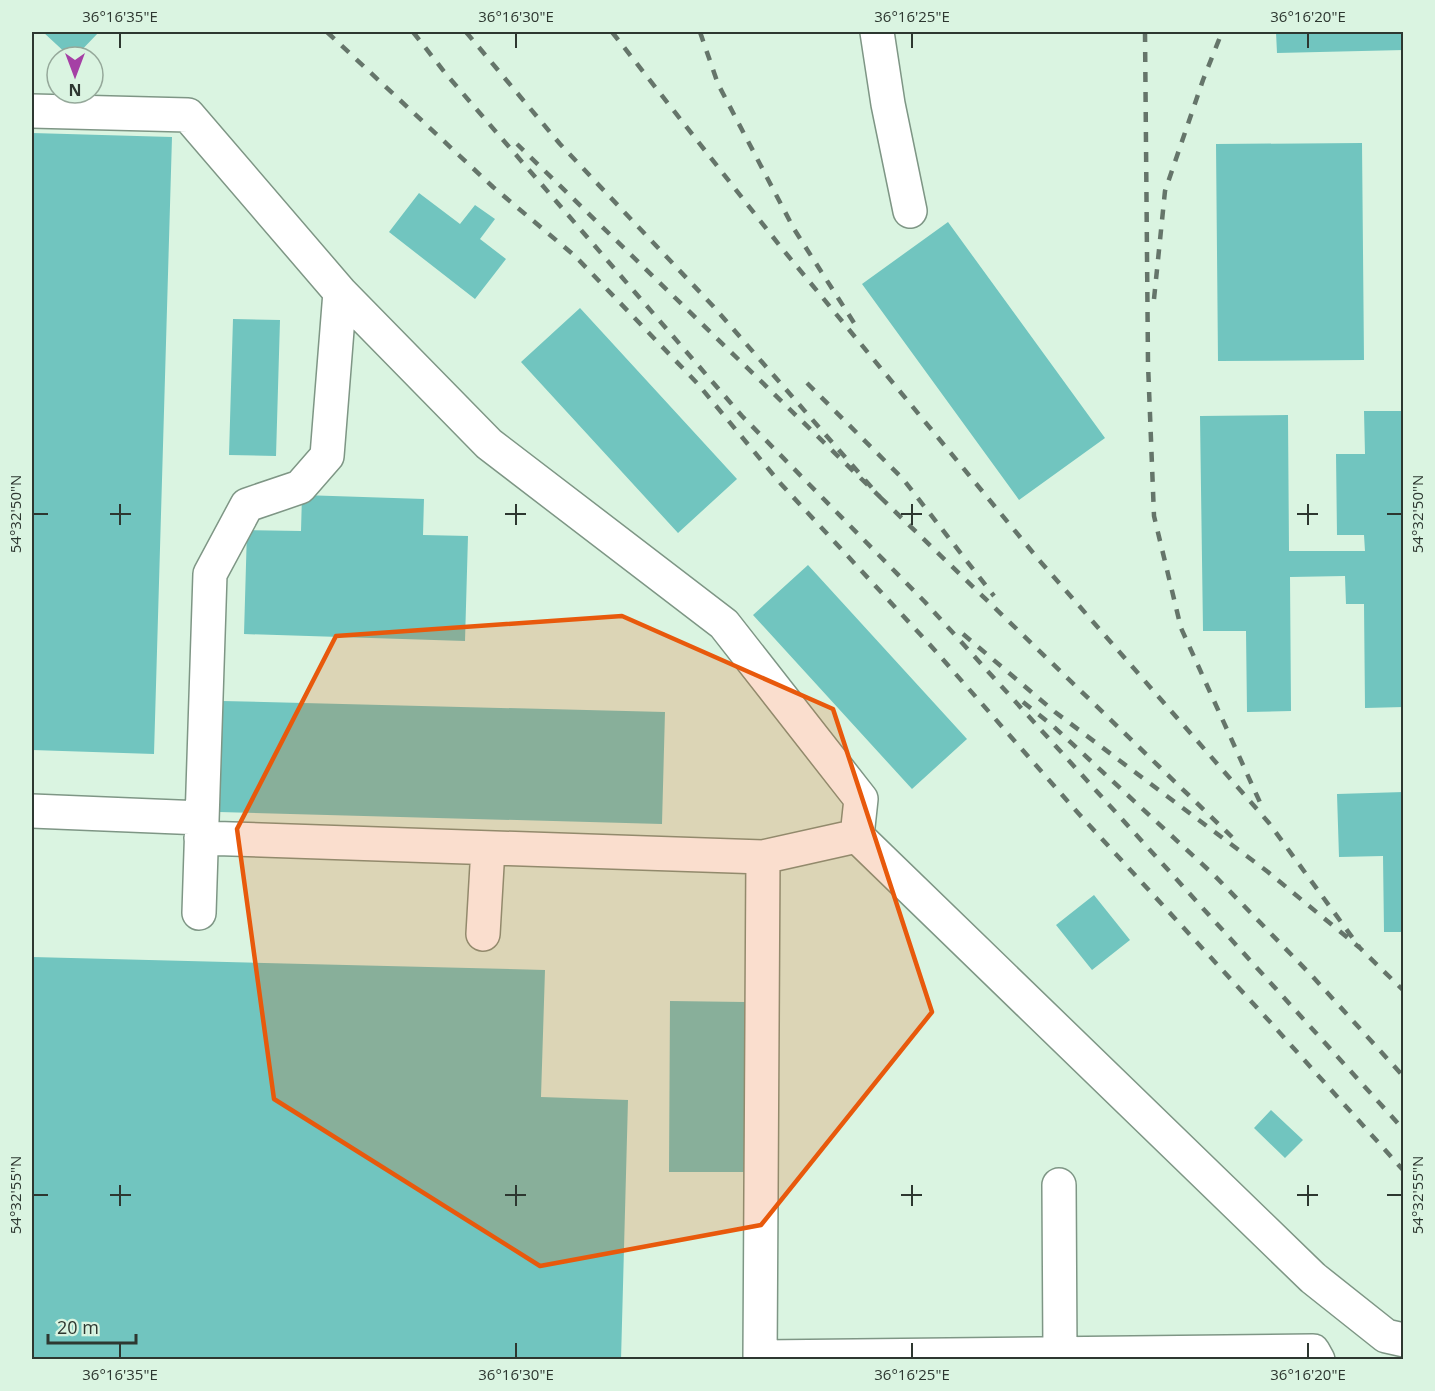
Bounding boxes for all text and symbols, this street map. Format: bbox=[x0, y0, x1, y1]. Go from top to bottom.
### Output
text: 36°16'35"E bbox=[82, 6, 158, 26]
text: 36°16'30"E bbox=[478, 6, 554, 26]
text: 36°16'25"E bbox=[874, 6, 950, 26]
text: 36°16'20"E bbox=[1270, 6, 1346, 26]
north arrow bbox=[45, 45, 105, 105]
text: N bbox=[68, 79, 82, 101]
text: 54°32'50"N bbox=[5, 475, 25, 553]
text: 54°32'50"N bbox=[1407, 475, 1427, 553]
text: 54°32'55"N bbox=[5, 1156, 25, 1234]
text: 54°32'55"N bbox=[1407, 1156, 1427, 1234]
scale bar bbox=[48, 1307, 136, 1345]
text: 20 m bbox=[57, 1315, 99, 1339]
text: 36°16'35"E bbox=[82, 1364, 158, 1384]
text: 36°16'30"E bbox=[478, 1364, 554, 1384]
text: 36°16'25"E bbox=[874, 1364, 950, 1384]
text: 36°16'20"E bbox=[1270, 1364, 1346, 1384]

